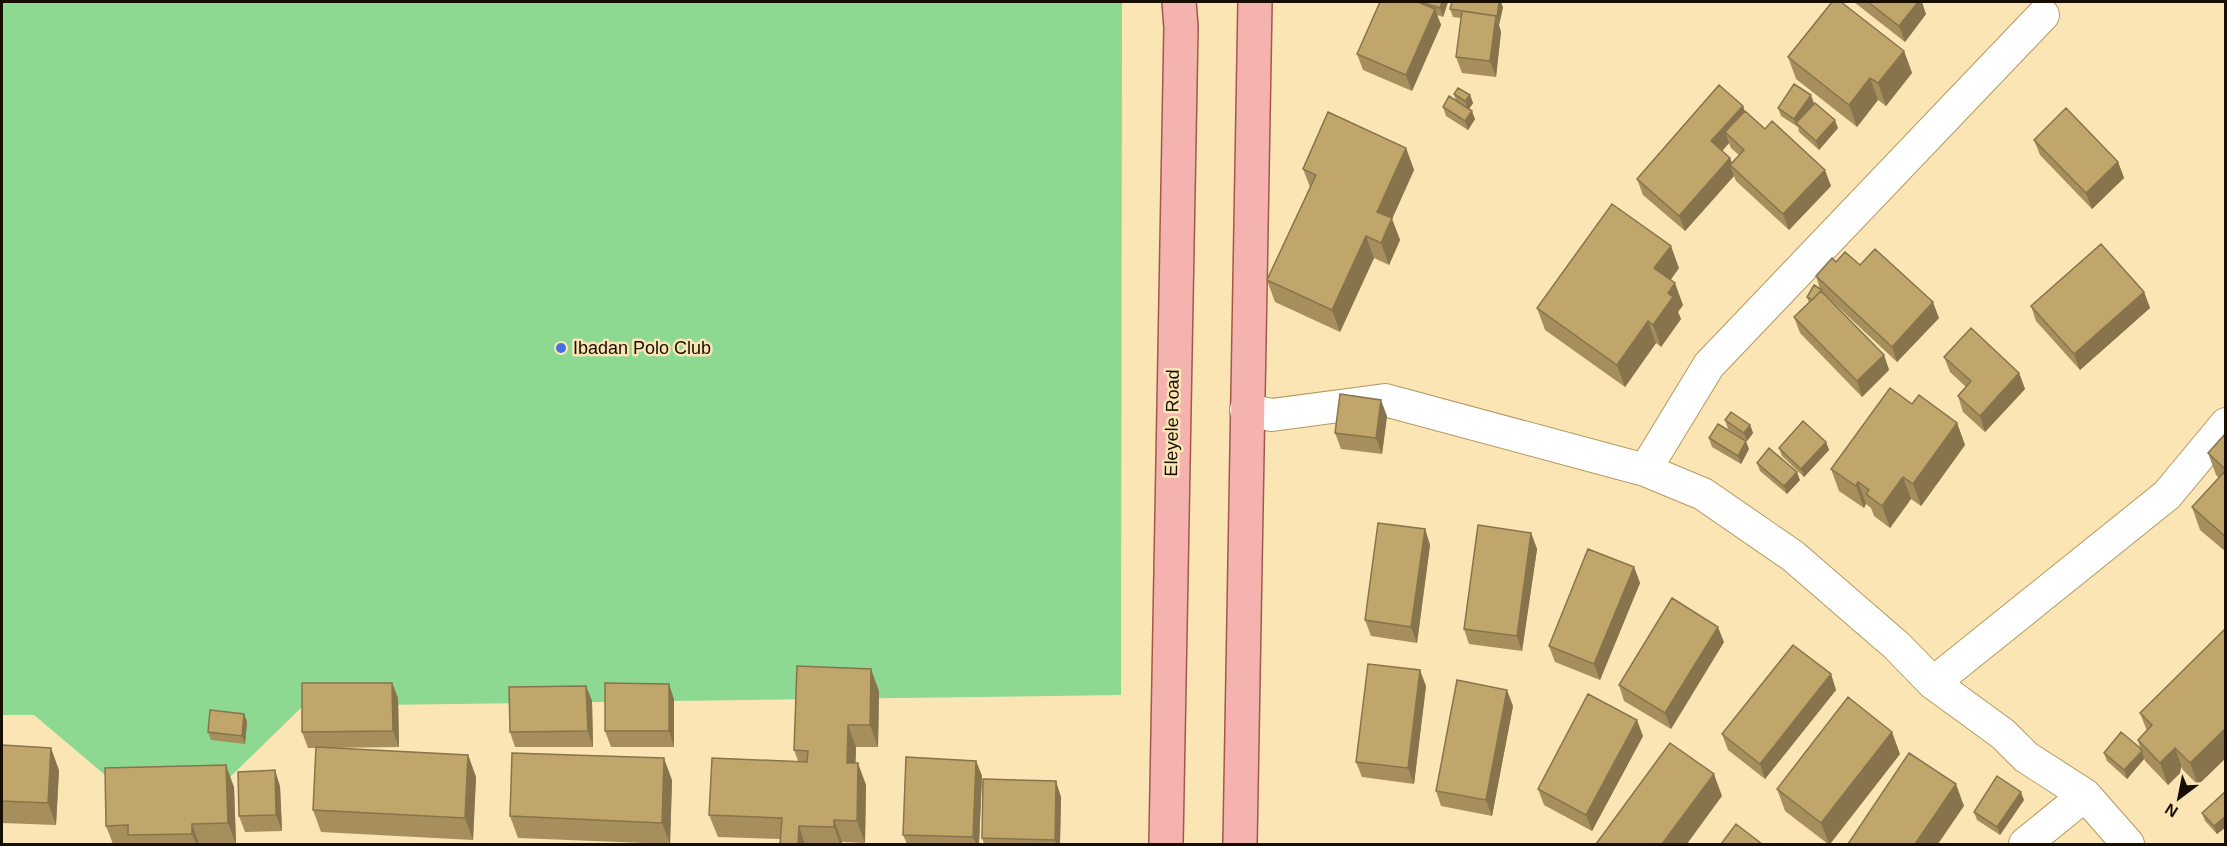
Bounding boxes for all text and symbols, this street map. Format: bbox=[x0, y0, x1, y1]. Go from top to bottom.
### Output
place label: Ibadan Polo Club bbox=[573, 338, 711, 358]
marker: Ibadan Polo Club bbox=[554, 341, 568, 355]
street label: Eleyele Road bbox=[1161, 369, 1183, 477]
north arrow bbox=[2149, 768, 2209, 828]
text: N bbox=[2162, 800, 2181, 821]

